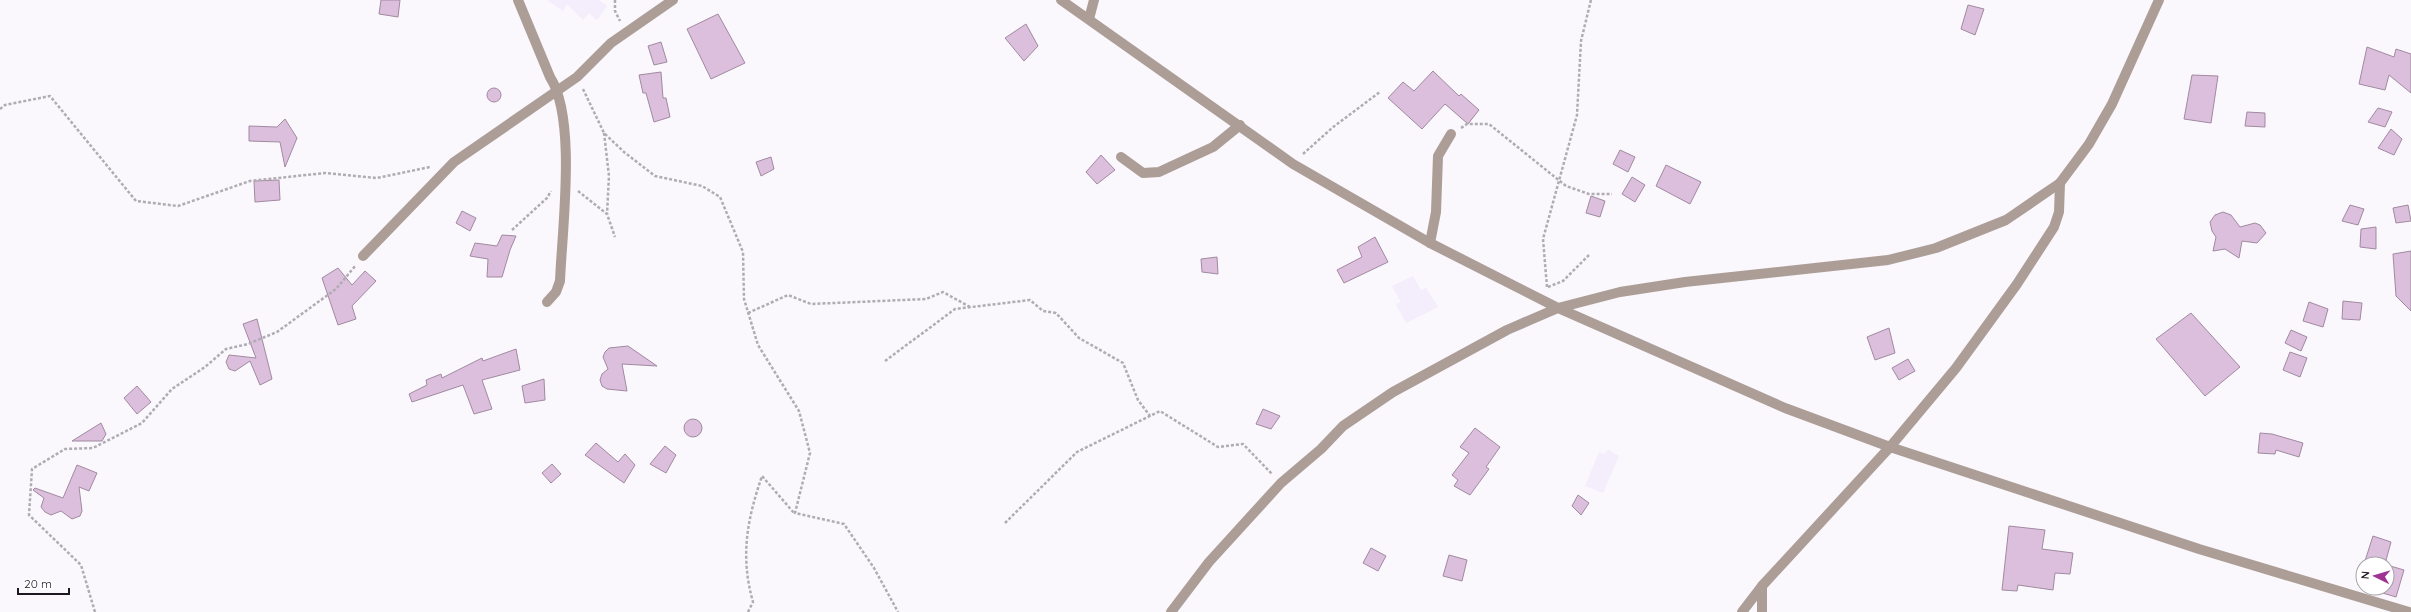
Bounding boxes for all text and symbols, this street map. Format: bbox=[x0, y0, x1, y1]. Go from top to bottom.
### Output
north arrow bbox=[2355, 556, 2395, 596]
scale bar bbox=[18, 570, 69, 596]
text: N bbox=[2358, 570, 2372, 580]
text: 20 m bbox=[24, 576, 52, 591]

